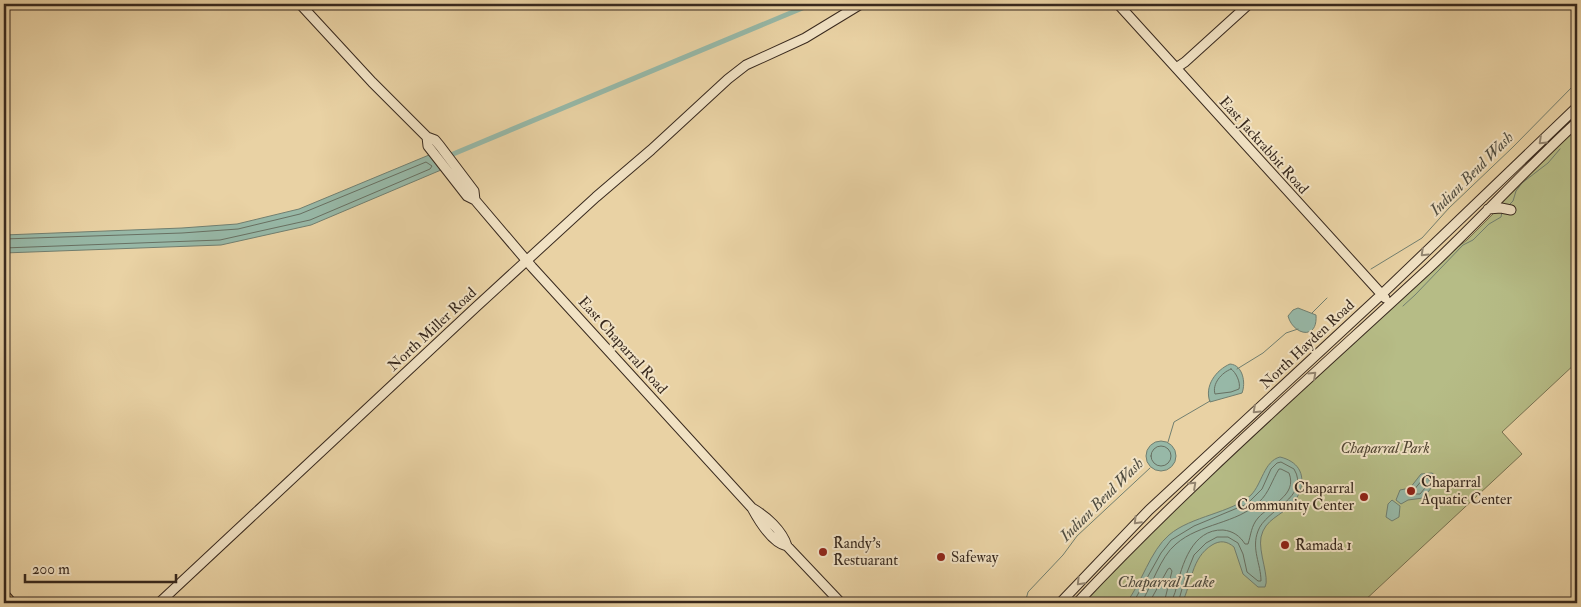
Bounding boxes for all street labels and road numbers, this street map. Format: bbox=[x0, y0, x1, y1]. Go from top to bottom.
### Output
street label: East Jackrabbit Road bbox=[1214, 93, 1313, 199]
street label: North Miller Road bbox=[384, 283, 481, 375]
street label: East Chaparral Road bbox=[573, 293, 672, 399]
street label: North Hayden Road bbox=[1256, 295, 1359, 393]

